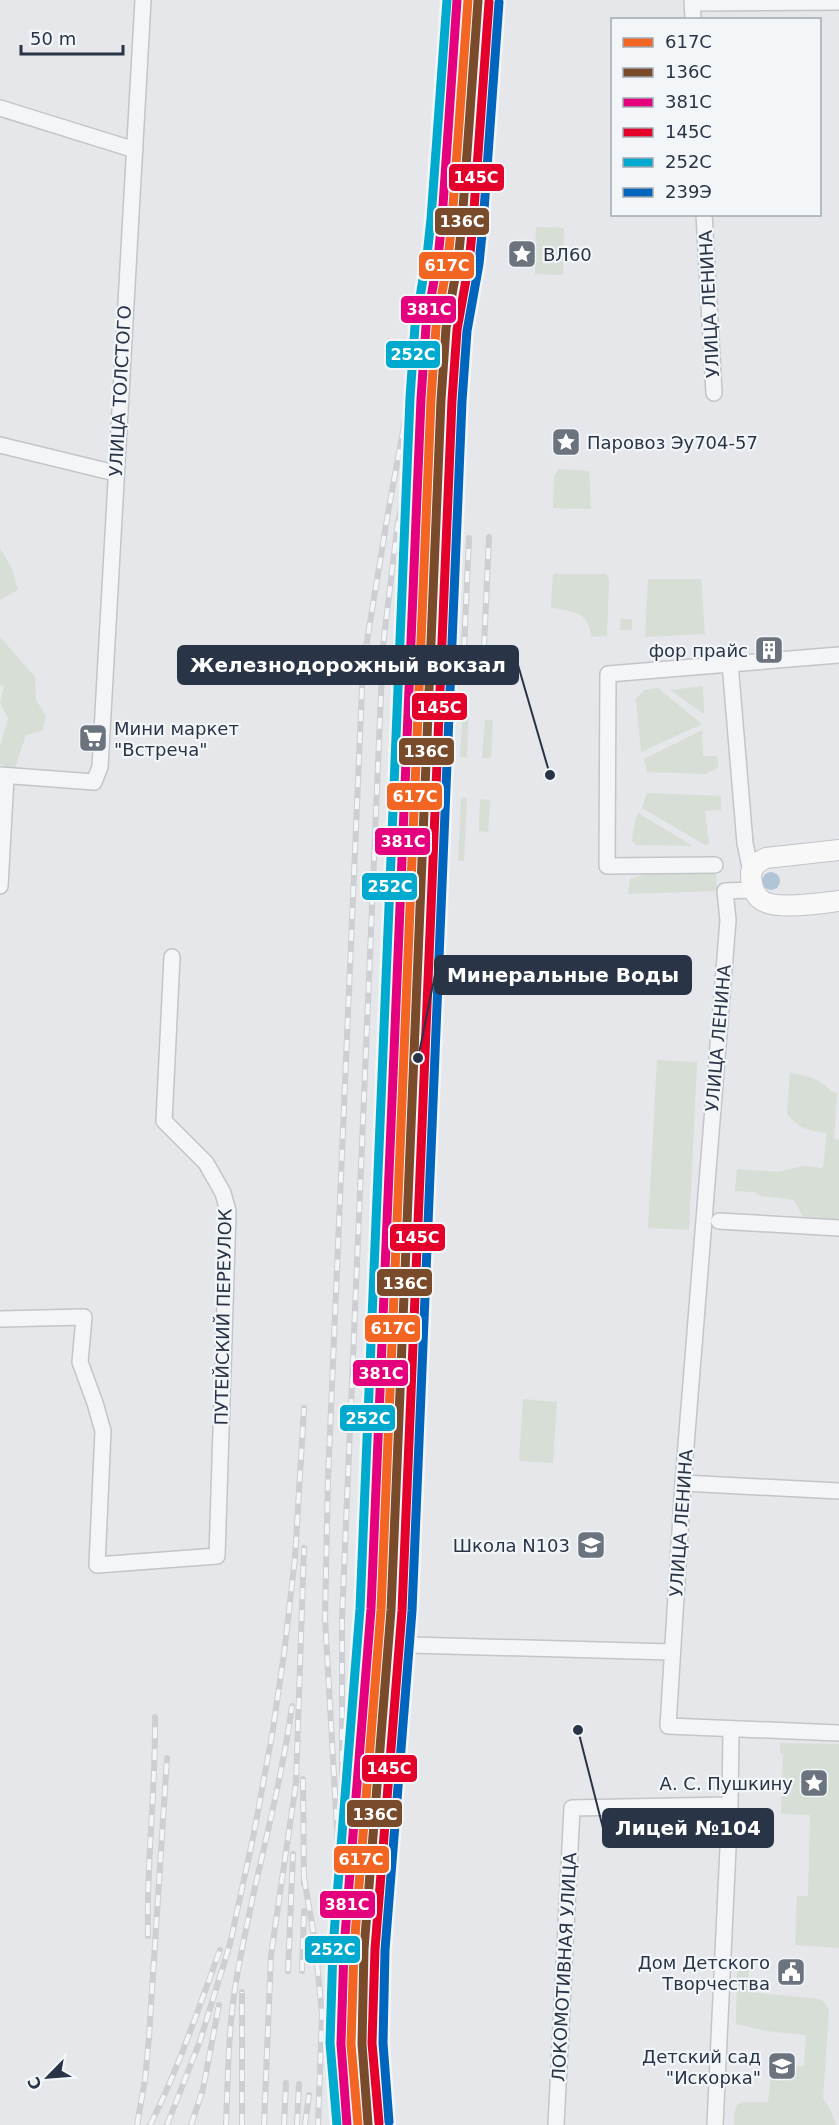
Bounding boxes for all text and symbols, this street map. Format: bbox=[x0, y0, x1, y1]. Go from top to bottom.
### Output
scale bar bbox=[21, 18, 123, 56]
legend bbox=[611, 18, 821, 216]
text: 50 m bbox=[30, 28, 76, 49]
text: 617C bbox=[665, 31, 712, 52]
text: 136С bbox=[665, 61, 712, 82]
text: 381С bbox=[665, 91, 712, 112]
text: 145С bbox=[665, 121, 712, 142]
text: 252С bbox=[665, 151, 712, 172]
line badge: 145С bbox=[448, 163, 505, 192]
text: 145С bbox=[453, 168, 499, 187]
text: 239Э bbox=[665, 181, 712, 202]
line badge: 136С bbox=[434, 207, 490, 236]
text: 136С bbox=[439, 212, 485, 231]
street label: УЛИЦА ЛЕНИНА bbox=[695, 229, 723, 378]
place icon: ВЛ60 bbox=[506, 238, 538, 270]
place label: ВЛ60 bbox=[543, 244, 592, 265]
line badge: 617C bbox=[418, 251, 475, 280]
text: 617C bbox=[424, 256, 470, 275]
line badge: 381С bbox=[400, 295, 457, 324]
text: 381С bbox=[406, 300, 452, 319]
street label: УЛИЦА ТОЛСТОГО bbox=[105, 305, 135, 477]
line badge: 252С bbox=[385, 340, 441, 369]
text: 252С bbox=[390, 345, 436, 364]
place icon: Паровоз Эу704-57 bbox=[550, 426, 582, 458]
place label: Паровоз Эу704-57 bbox=[587, 432, 758, 453]
building icon: фор прайс bbox=[753, 634, 785, 666]
place label: фор прайс bbox=[649, 640, 748, 661]
callout: Железнодорожный вокзал bbox=[178, 646, 518, 684]
text: Железнодорожный вокзал bbox=[190, 653, 506, 677]
line badge: 145С bbox=[411, 692, 468, 721]
text: 145С bbox=[416, 698, 462, 717]
place label: Мини маркет "Встреча" bbox=[114, 718, 239, 760]
supermarket icon: Мини маркет "Встреча" bbox=[77, 722, 109, 754]
line badge: 136С bbox=[398, 737, 455, 766]
text: 136С bbox=[403, 742, 449, 761]
line badge: 617C bbox=[386, 782, 443, 811]
text: 617C bbox=[392, 787, 438, 806]
line badge: 381С bbox=[374, 827, 431, 856]
text: 381С bbox=[380, 832, 426, 851]
line badge: 252С bbox=[361, 872, 418, 901]
text: 252С bbox=[367, 877, 413, 896]
callout: Минеральные Воды bbox=[435, 956, 691, 994]
text: Минеральные Воды bbox=[447, 963, 679, 987]
street label: УЛИЦА ЛЕНИНА bbox=[701, 963, 735, 1113]
street label: ПУТЕЙСКИЙ ПЕРЕУЛОК bbox=[211, 1208, 235, 1426]
line badge: 145С bbox=[389, 1223, 446, 1252]
text: 145С bbox=[394, 1228, 440, 1247]
line badge: 136С bbox=[376, 1268, 433, 1297]
text: 136С bbox=[382, 1274, 428, 1293]
line badge: 617C bbox=[364, 1314, 421, 1343]
text: 617C bbox=[370, 1319, 416, 1338]
line badge: 381С bbox=[352, 1359, 409, 1387]
text: 381С bbox=[358, 1364, 404, 1383]
line badge: 252С bbox=[339, 1404, 396, 1432]
text: 252С bbox=[345, 1409, 391, 1428]
street label: УЛИЦА ЛЕНИНА bbox=[665, 1448, 697, 1597]
school or university icon: Школа N103 bbox=[575, 1529, 607, 1561]
place label: Школа N103 bbox=[453, 1535, 570, 1556]
line badge: 145С bbox=[361, 1754, 418, 1783]
text: 145С bbox=[366, 1759, 412, 1778]
place icon: А. С. Пушкину bbox=[798, 1767, 830, 1799]
place label: А. С. Пушкину bbox=[660, 1773, 793, 1794]
line badge: 136С bbox=[346, 1799, 403, 1828]
text: 136С bbox=[352, 1805, 398, 1824]
callout: Лицей №104 bbox=[603, 1809, 773, 1847]
text: Лицей №104 bbox=[615, 1816, 761, 1840]
line badge: 617C bbox=[333, 1845, 390, 1874]
text: 617C bbox=[338, 1850, 384, 1869]
street label: ЛОКОМОТИВНАЯ УЛИЦА bbox=[548, 1851, 581, 2082]
line badge: 381С bbox=[319, 1890, 376, 1919]
text: 381С bbox=[324, 1895, 370, 1914]
line badge: 252С bbox=[304, 1935, 361, 1964]
text: 252С bbox=[310, 1940, 356, 1959]
place label: Дом Детского Творчества bbox=[638, 1952, 770, 1994]
public building icon: Дом Детского Творчества bbox=[775, 1956, 807, 1988]
place label: Детский сад "Искорка" bbox=[642, 2046, 761, 2088]
north arrow bbox=[18, 2047, 78, 2107]
school or university icon: Детский сад "Искорка" bbox=[766, 2050, 798, 2082]
text: С bbox=[24, 2074, 46, 2092]

